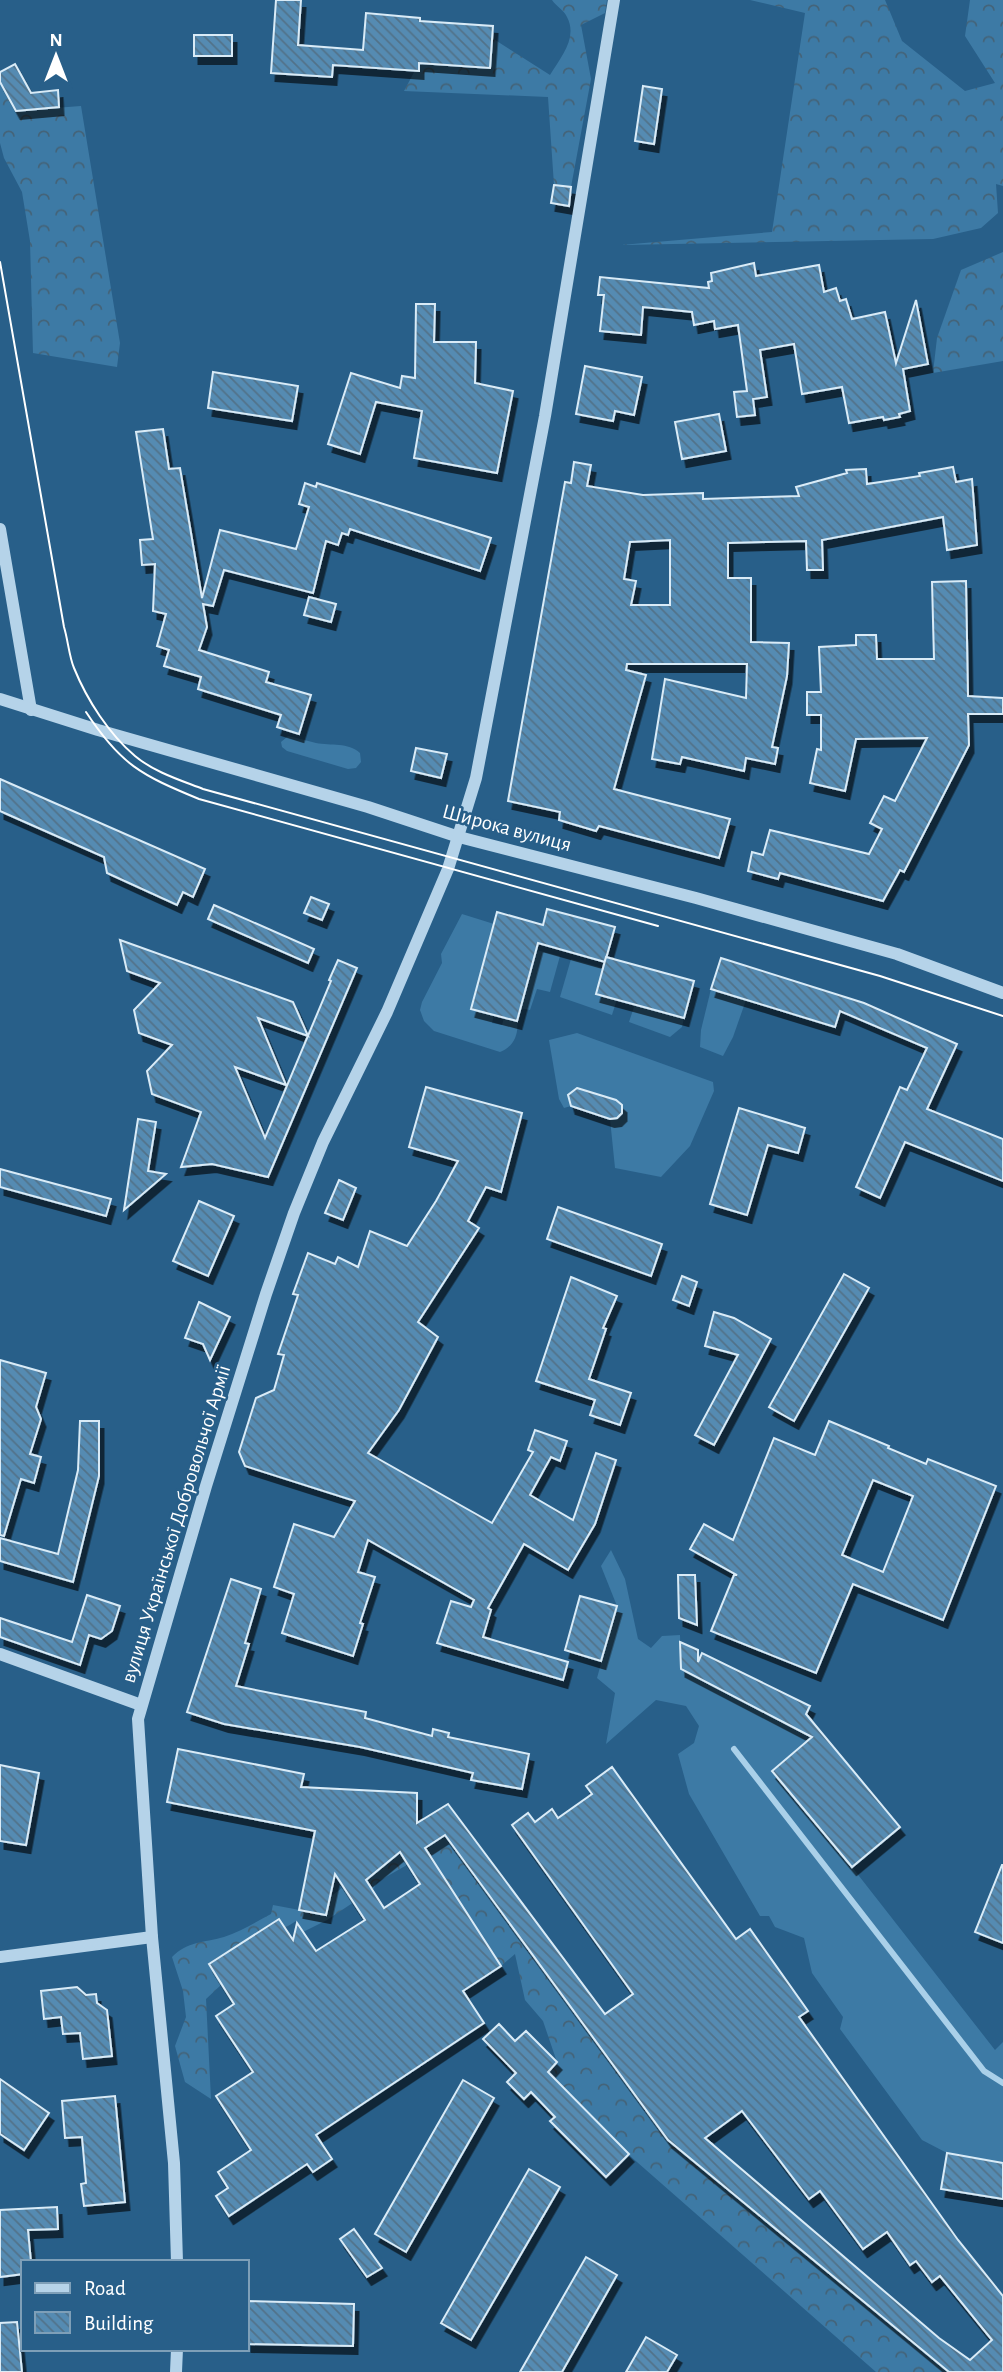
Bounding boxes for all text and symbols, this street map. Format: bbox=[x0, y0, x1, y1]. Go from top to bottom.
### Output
north arrow bbox=[21, 21, 91, 91]
text: N bbox=[49, 31, 63, 50]
street label: Широка вулиця bbox=[440, 801, 574, 855]
street label: вулиця Української Добровольчої Армії bbox=[118, 1363, 234, 1685]
legend bbox=[21, 2260, 248, 2351]
text: Road bbox=[84, 2278, 126, 2299]
text: Building bbox=[84, 2313, 154, 2334]

